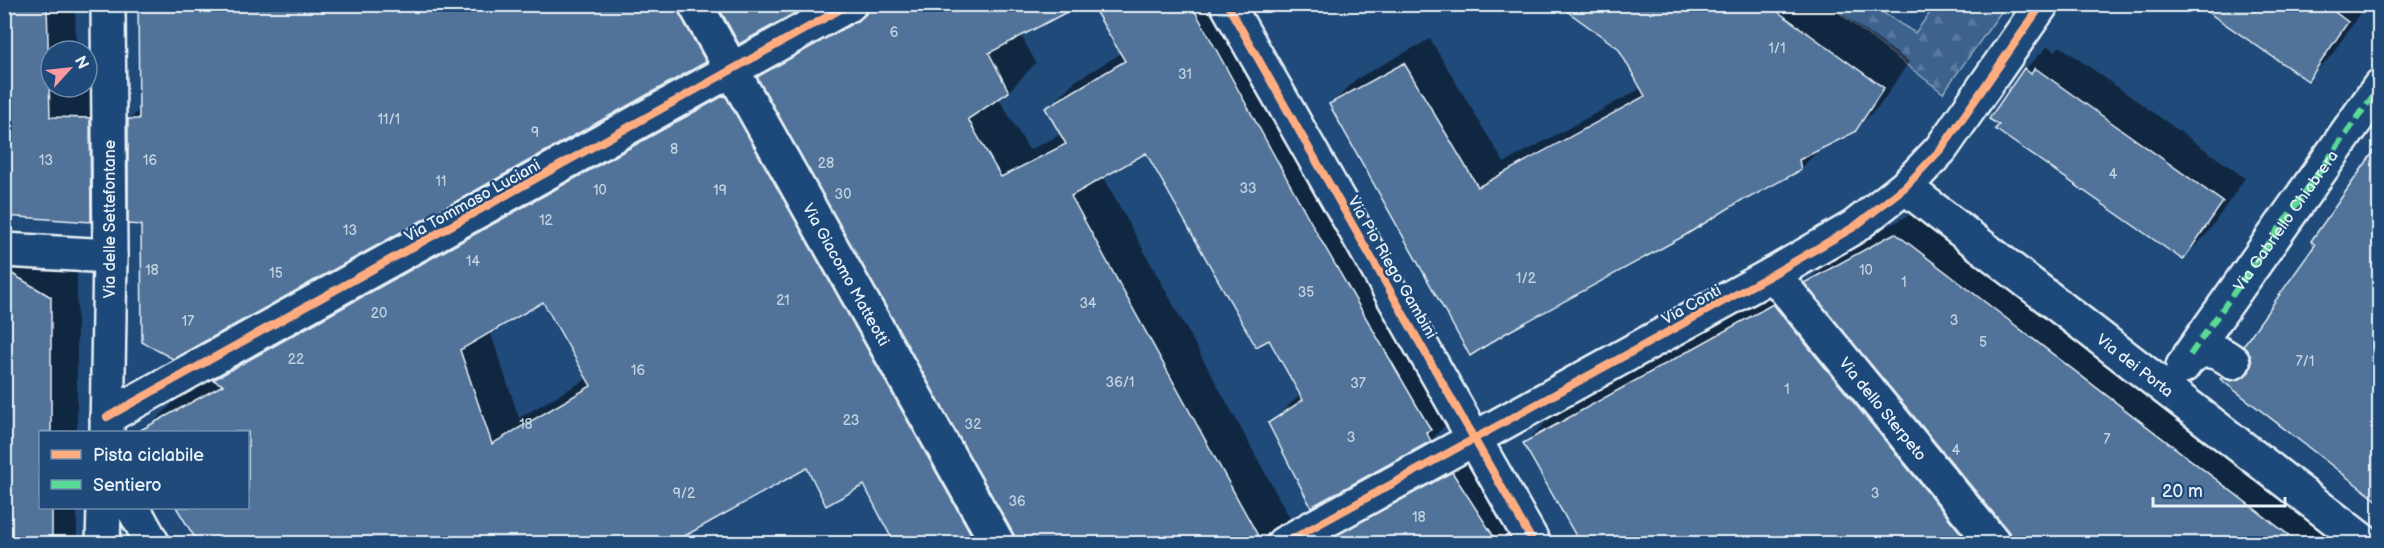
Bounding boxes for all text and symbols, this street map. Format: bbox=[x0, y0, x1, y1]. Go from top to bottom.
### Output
house number: 6 bbox=[890, 24, 899, 41]
north arrow bbox=[39, 39, 99, 99]
house number: 1/1 bbox=[1768, 40, 1786, 57]
text: N bbox=[70, 53, 92, 73]
house number: 31 bbox=[1178, 66, 1192, 83]
house number: 11/1 bbox=[378, 111, 400, 128]
house number: 9 bbox=[531, 124, 539, 141]
street label: Via delle Settefontane bbox=[101, 139, 120, 298]
house number: 8 bbox=[670, 141, 678, 158]
street label: Via Gabriello Chiabrera bbox=[2230, 147, 2343, 295]
house number: 13 bbox=[39, 152, 53, 169]
house number: 16 bbox=[143, 152, 157, 169]
house number: 28 bbox=[818, 155, 834, 172]
street label: Via Tommaso Luciani bbox=[401, 156, 544, 247]
house number: 4 bbox=[2109, 166, 2118, 183]
house number: 11 bbox=[436, 173, 446, 190]
house number: 33 bbox=[1239, 180, 1257, 197]
house number: 10 bbox=[593, 182, 607, 199]
house number: 19 bbox=[713, 182, 727, 199]
house number: 30 bbox=[835, 186, 851, 203]
street label: Via Pio Riego Gambini bbox=[1343, 193, 1440, 342]
street label: Via Giacomo Matteotti bbox=[798, 201, 893, 350]
house number: 12 bbox=[539, 212, 554, 229]
house number: 13 bbox=[343, 222, 357, 239]
house number: 14 bbox=[466, 253, 480, 270]
house number: 18 bbox=[145, 262, 159, 279]
house number: 10 bbox=[1859, 262, 1873, 279]
house number: 15 bbox=[269, 265, 283, 282]
house number: 1/2 bbox=[1516, 270, 1537, 287]
house number: 1 bbox=[1901, 274, 1907, 291]
street label: Via Conti bbox=[1659, 281, 1725, 329]
house number: 35 bbox=[1298, 284, 1314, 301]
house number: 21 bbox=[776, 292, 790, 309]
house number: 34 bbox=[1079, 295, 1097, 312]
house number: 20 bbox=[371, 305, 387, 322]
house number: 3 bbox=[1950, 312, 1958, 329]
house number: 17 bbox=[182, 313, 194, 330]
street label: Via dei Porta bbox=[2092, 331, 2176, 402]
house number: 5 bbox=[1979, 334, 1987, 351]
house number: 22 bbox=[288, 351, 305, 368]
house number: 7/1 bbox=[2296, 353, 2314, 370]
street label: Via dello Sterpeto bbox=[1834, 354, 1930, 465]
house number: 16 bbox=[631, 362, 645, 379]
house number: 36/1 bbox=[1106, 374, 1134, 391]
house number: 37 bbox=[1350, 375, 1366, 392]
house number: 1 bbox=[1784, 381, 1790, 398]
house number: 23 bbox=[843, 412, 859, 429]
house number: 18 bbox=[519, 416, 533, 433]
house number: 32 bbox=[965, 416, 982, 433]
house number: 3 bbox=[1347, 429, 1355, 446]
legend bbox=[39, 431, 249, 509]
house number: 7 bbox=[2104, 431, 2111, 448]
house number: 4 bbox=[1952, 442, 1961, 459]
text: Pista ciclabile bbox=[93, 445, 204, 466]
scale bar bbox=[2153, 470, 2285, 508]
text: Sentiero bbox=[93, 475, 162, 496]
text: 20 m bbox=[2162, 481, 2203, 502]
house number: 9/2 bbox=[673, 485, 696, 502]
house number: 3 bbox=[1871, 485, 1879, 502]
house number: 36 bbox=[1008, 493, 1026, 510]
house number: 18 bbox=[1412, 509, 1426, 526]

